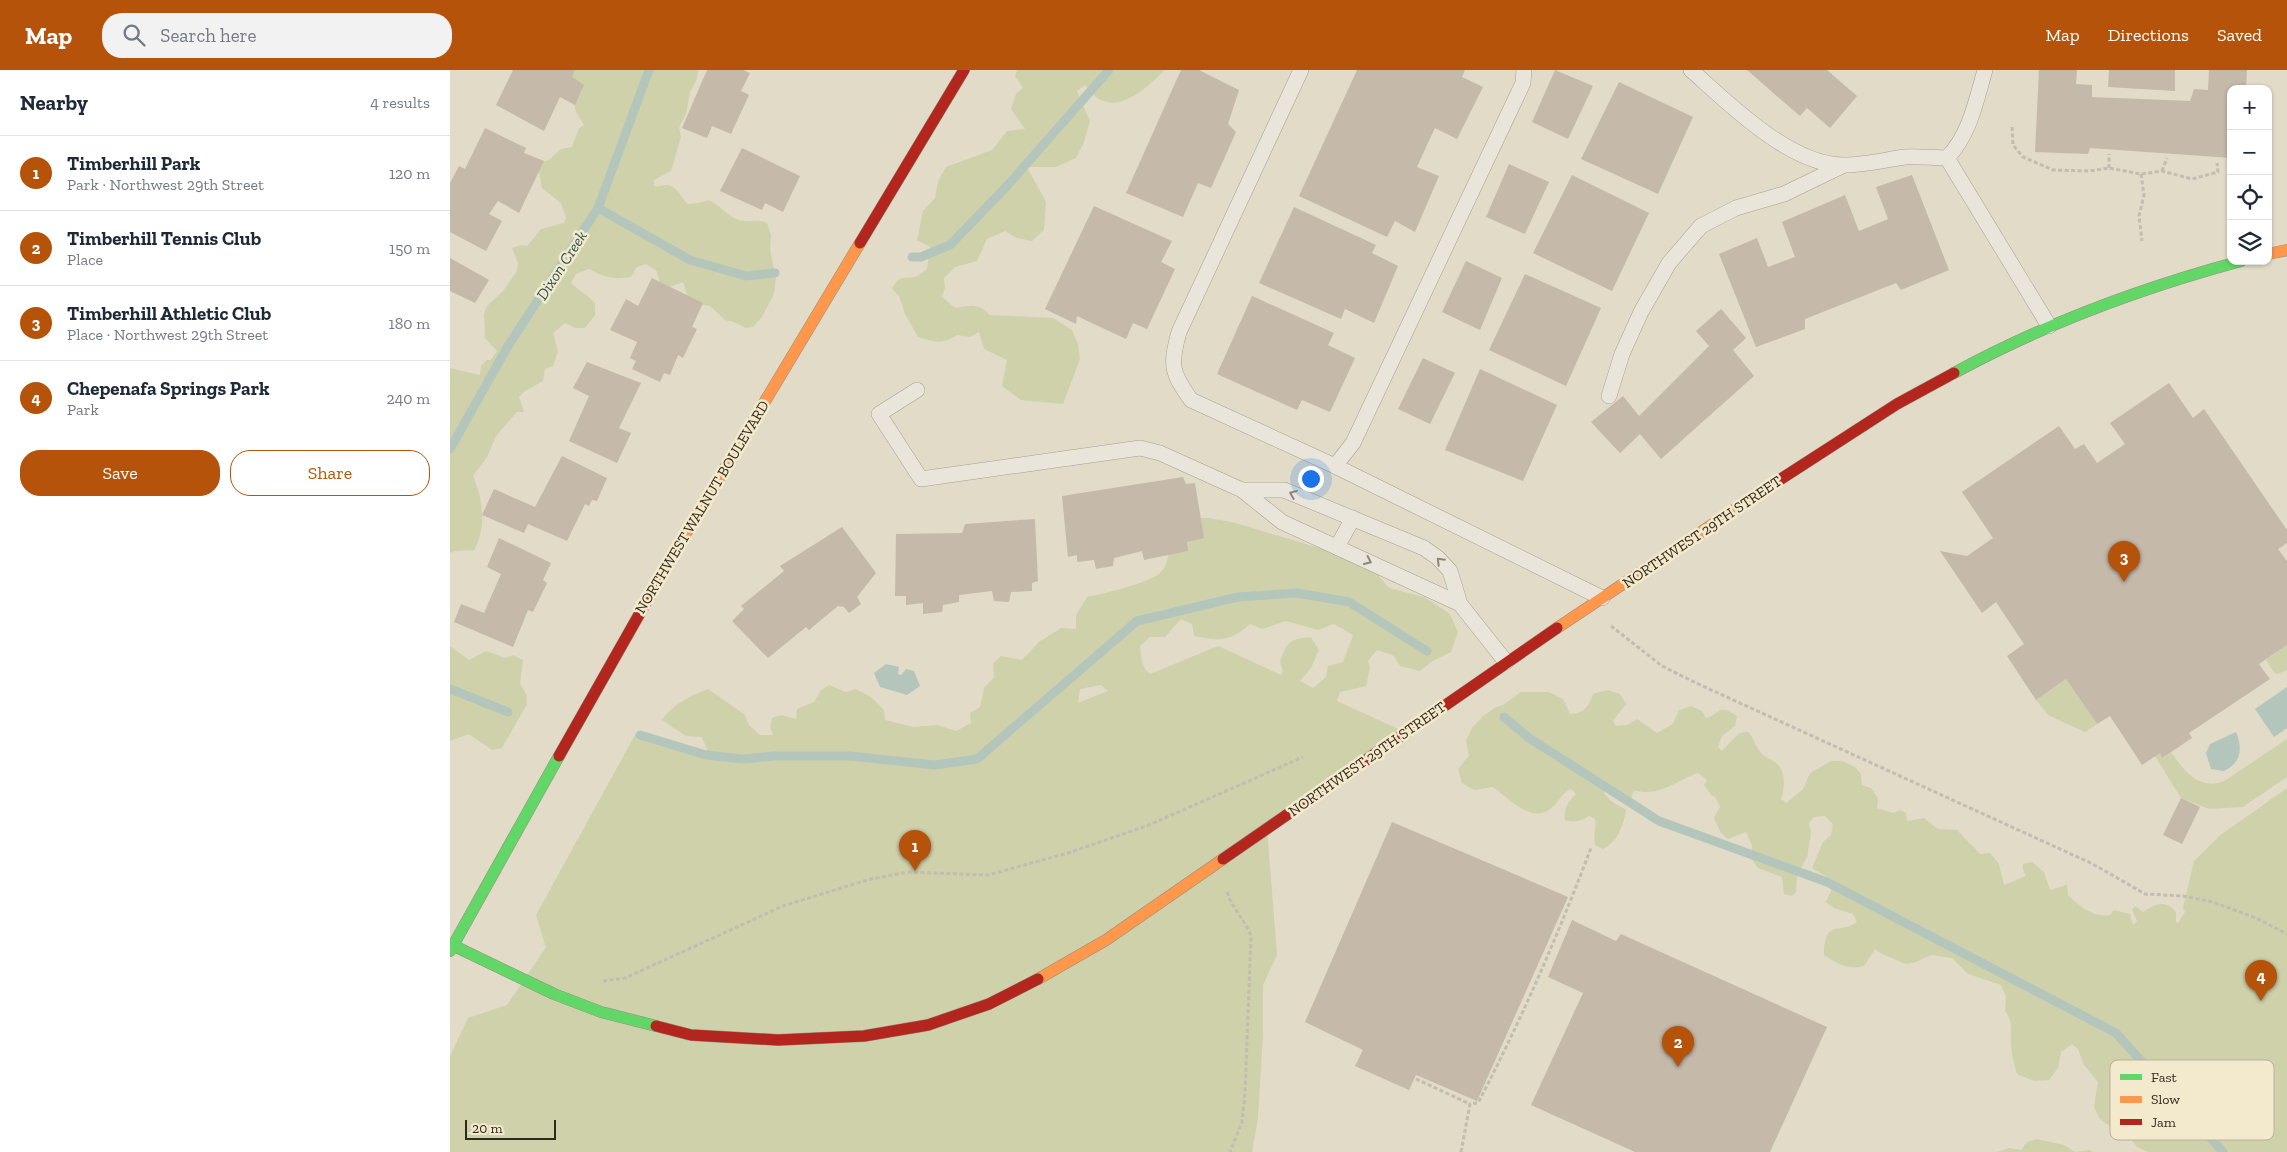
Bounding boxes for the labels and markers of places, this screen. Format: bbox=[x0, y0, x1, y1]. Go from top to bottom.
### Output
pin: 3 bbox=[2108, 541, 2140, 582]
pin: 1 bbox=[899, 830, 931, 871]
pin: 4 bbox=[2245, 960, 2277, 1001]
pin: 2 bbox=[1662, 1026, 1694, 1067]

